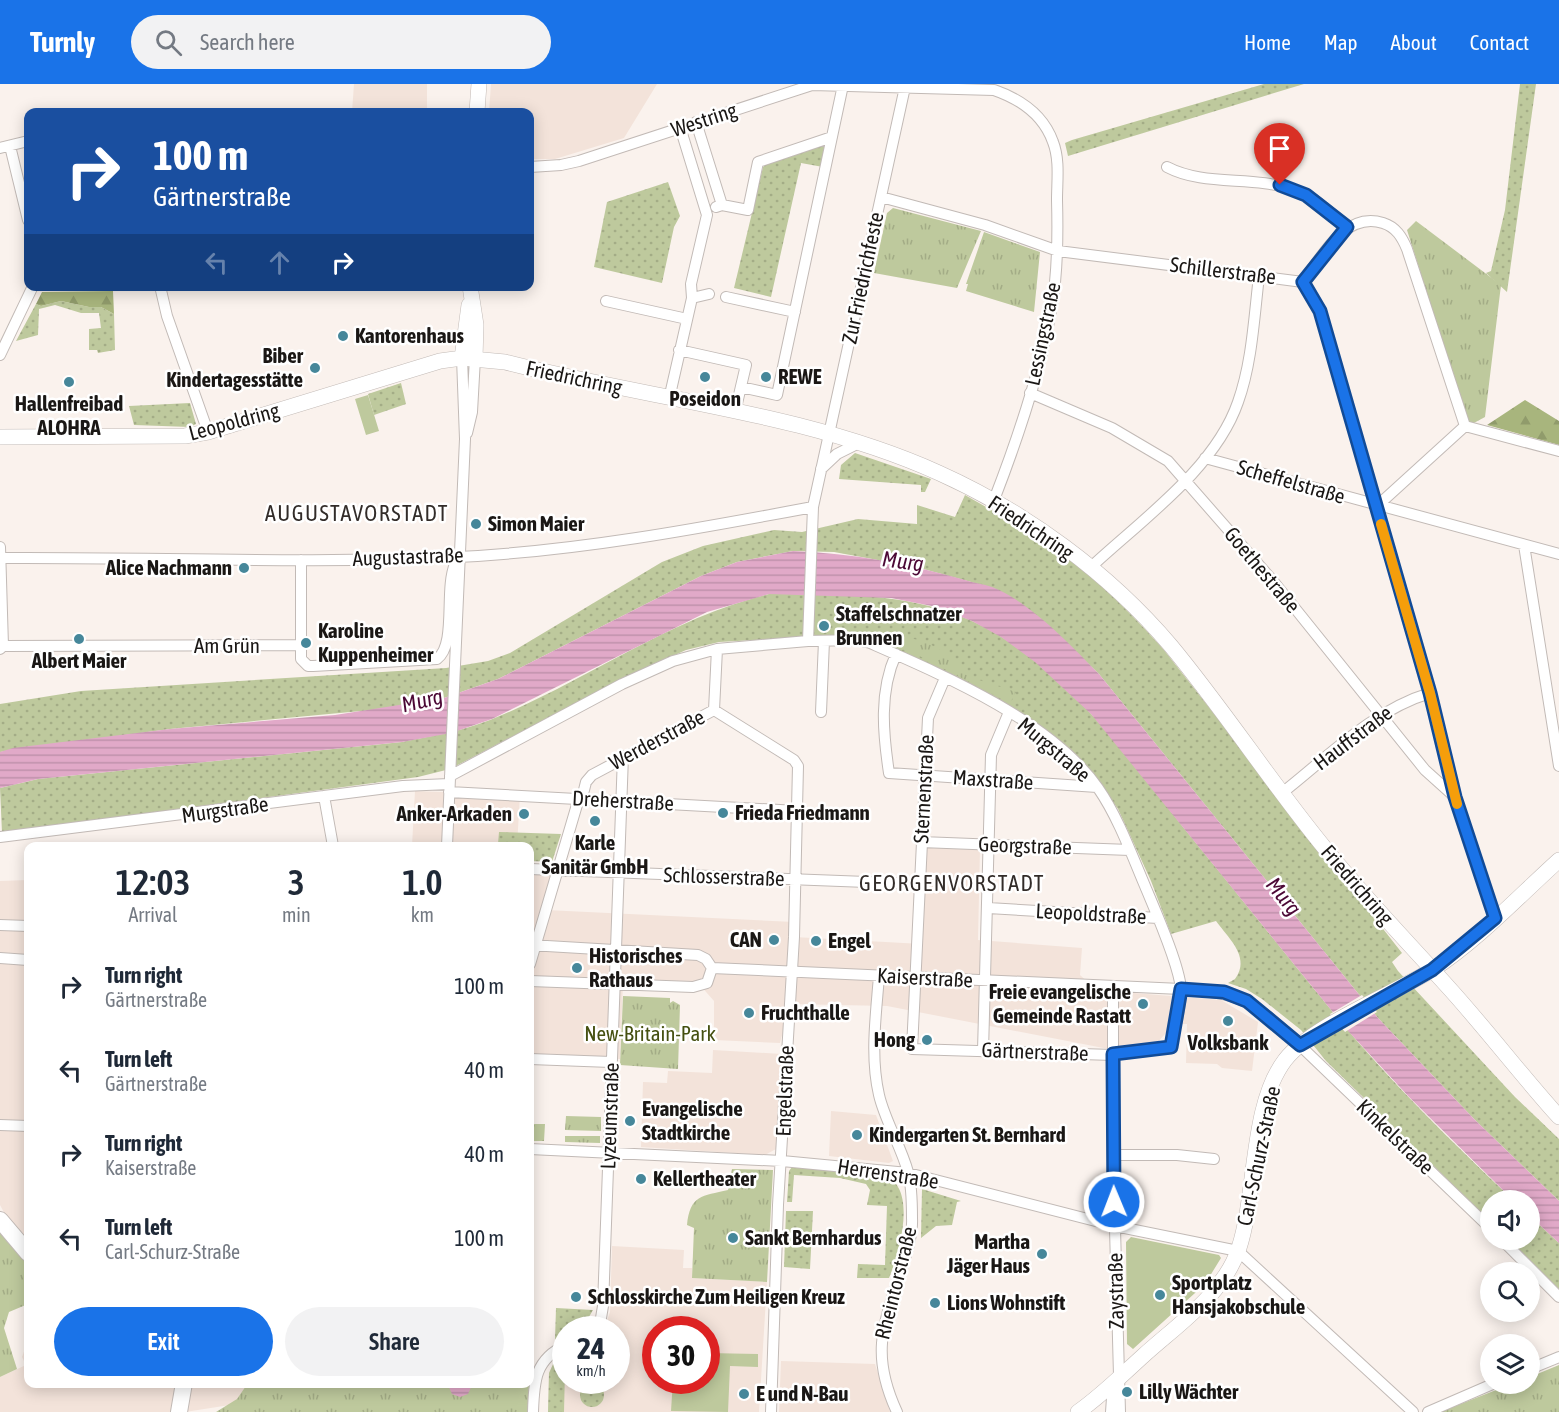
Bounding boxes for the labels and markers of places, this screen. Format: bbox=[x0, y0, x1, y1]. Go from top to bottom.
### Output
pin bbox=[1254, 123, 1305, 185]
place label: Kantorenhaus bbox=[355, 323, 465, 347]
marker: Kantorenhaus bbox=[336, 329, 350, 343]
place label: Biber Kindertagesstätte bbox=[166, 343, 304, 391]
marker: Biber Kindertagesstätte bbox=[308, 361, 322, 375]
place label: REWE bbox=[778, 364, 822, 388]
marker: Poseidon bbox=[698, 370, 712, 384]
marker: REWE bbox=[759, 370, 773, 384]
marker: Hallenfreibad ALOHRA bbox=[62, 375, 76, 389]
place label: Poseidon bbox=[669, 386, 741, 410]
place label: Hallenfreibad ALOHRA bbox=[15, 391, 123, 439]
place label: Simon Maier bbox=[488, 511, 585, 535]
marker: Simon Maier bbox=[469, 517, 483, 531]
place label: Alice Nachmann bbox=[105, 555, 232, 579]
marker: Alice Nachmann bbox=[237, 561, 251, 575]
place label: Staffelschnatzer Brunnen bbox=[836, 601, 962, 649]
place label: Karoline Kuppenheimer bbox=[318, 618, 434, 666]
marker: Staffelschnatzer Brunnen bbox=[817, 619, 831, 633]
marker: Albert Maier bbox=[72, 632, 86, 646]
marker: Karoline Kuppenheimer bbox=[299, 636, 313, 650]
place label: Albert Maier bbox=[31, 648, 127, 672]
place label: Frieda Friedmann bbox=[735, 800, 870, 824]
place label: Anker-Arkaden bbox=[396, 801, 512, 825]
marker: Frieda Friedmann bbox=[716, 806, 730, 820]
marker: Anker-Arkaden bbox=[517, 807, 531, 821]
marker: Karle Sanitär GmbH bbox=[588, 814, 602, 828]
place label: Karle Sanitär GmbH bbox=[542, 830, 648, 878]
place label: CAN bbox=[730, 927, 762, 951]
place label: Engel bbox=[828, 928, 871, 952]
marker: CAN bbox=[767, 933, 781, 947]
marker: Engel bbox=[809, 934, 823, 948]
place label: Historisches Rathaus bbox=[589, 943, 683, 991]
marker: Historisches Rathaus bbox=[570, 961, 584, 975]
place label: Freie evangelische Gemeinde Rastatt bbox=[989, 979, 1131, 1027]
marker: Freie evangelische Gemeinde Rastatt bbox=[1136, 997, 1150, 1011]
place label: Fruchthalle bbox=[761, 1000, 850, 1024]
marker: Fruchthalle bbox=[742, 1006, 756, 1020]
marker: Volksbank bbox=[1221, 1014, 1235, 1028]
place label: Hong bbox=[874, 1027, 916, 1051]
place label: Volksbank bbox=[1187, 1030, 1269, 1054]
marker: Hong bbox=[920, 1033, 934, 1047]
place label: Evangelische Stadtkirche bbox=[642, 1096, 743, 1144]
marker: Evangelische Stadtkirche bbox=[623, 1114, 637, 1128]
place label: Kindergarten St. Bernhard bbox=[869, 1122, 1066, 1146]
marker: Kindergarten St. Bernhard bbox=[850, 1128, 864, 1142]
place label: Kellertheater bbox=[653, 1166, 757, 1190]
marker: Kellertheater bbox=[634, 1172, 648, 1186]
place label: Sankt Bernhardus bbox=[745, 1225, 882, 1249]
place label: Martha Jäger Haus bbox=[946, 1229, 1031, 1277]
marker: Sankt Bernhardus bbox=[726, 1231, 740, 1245]
marker: Martha Jäger Haus bbox=[1035, 1247, 1049, 1261]
place label: Sportplatz Hansjakobschule bbox=[1172, 1270, 1305, 1318]
place label: Schlosskirche Zum Heiligen Kreuz bbox=[588, 1284, 845, 1308]
marker: Sportplatz Hansjakobschule bbox=[1153, 1288, 1167, 1302]
marker: Schlosskirche Zum Heiligen Kreuz bbox=[569, 1290, 583, 1304]
place label: Lions Wohnstift bbox=[947, 1290, 1065, 1314]
marker: Lions Wohnstift bbox=[928, 1296, 942, 1310]
place label: Lilly Wächter bbox=[1139, 1379, 1239, 1403]
place label: E und N-Bau bbox=[756, 1381, 848, 1405]
marker: Lilly Wächter bbox=[1120, 1385, 1134, 1399]
marker: E und N-Bau bbox=[737, 1387, 751, 1401]

